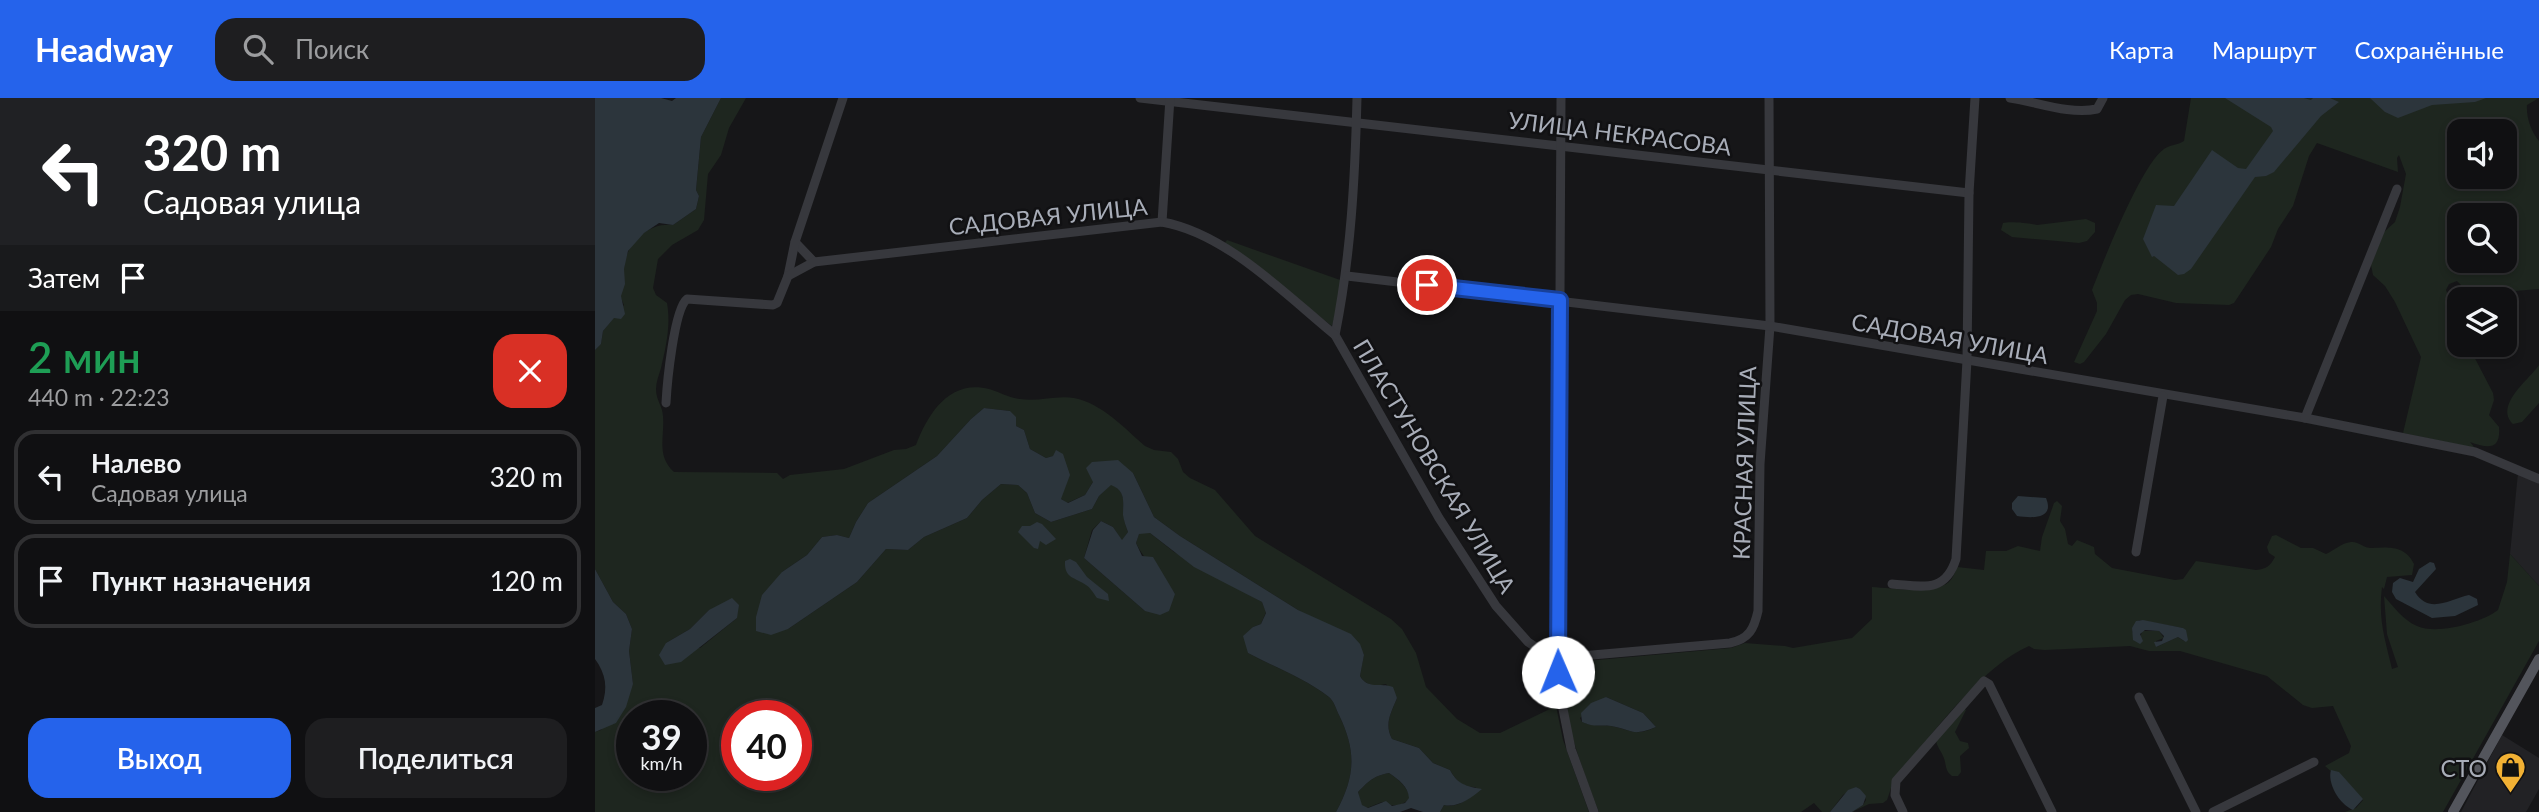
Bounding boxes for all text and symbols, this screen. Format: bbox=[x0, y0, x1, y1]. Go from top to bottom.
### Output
search box bbox=[215, 18, 705, 81]
text: Headway bbox=[35, 29, 173, 69]
icon: search bbox=[239, 30, 277, 68]
text: Поиск bbox=[295, 33, 369, 65]
text: Карта bbox=[2109, 35, 2174, 64]
text: Маршрут bbox=[2212, 35, 2317, 64]
text: Сохранённые bbox=[2355, 35, 2504, 64]
street label: УЛИЦА НЕКРАСОВА bbox=[1507, 105, 1734, 161]
map controls bbox=[2447, 119, 2517, 357]
button: sound bbox=[2447, 119, 2517, 189]
text: 320 m bbox=[143, 123, 281, 181]
icon: left bbox=[28, 126, 119, 217]
text: Садовая улица bbox=[143, 182, 361, 221]
street label: САДОВАЯ УЛИЦА bbox=[947, 192, 1149, 240]
button: search bbox=[2447, 203, 2517, 273]
pin bbox=[1397, 255, 1457, 315]
icon: arrive bbox=[114, 259, 152, 297]
text: Затем bbox=[28, 262, 100, 294]
icon: arrive bbox=[1408, 266, 1446, 304]
button: layers bbox=[2447, 287, 2517, 357]
street label: САДОВАЯ УЛИЦА bbox=[1849, 307, 2051, 369]
text: 2 мин bbox=[28, 332, 141, 382]
button: close bbox=[493, 334, 567, 408]
street label: ПЛАСТУНОВСКАЯ УЛИЦА bbox=[1348, 334, 1522, 598]
street label: КРАСНАЯ УЛИЦА bbox=[1727, 365, 1761, 560]
text: 440 m · 22:23 bbox=[28, 383, 170, 411]
text: Налево bbox=[91, 447, 181, 479]
icon: left bbox=[32, 458, 70, 496]
text: 320 m bbox=[490, 461, 563, 493]
text: Садовая улица bbox=[91, 479, 248, 507]
icon: arrive bbox=[32, 562, 70, 600]
text: Пункт назначения bbox=[91, 565, 311, 597]
text: 120 m bbox=[490, 565, 563, 597]
position arrow bbox=[1521, 635, 1595, 709]
speed limit sign: 40 bbox=[721, 700, 812, 791]
text: 39 bbox=[641, 715, 682, 757]
button: Выход bbox=[28, 718, 291, 798]
button: Поделиться bbox=[305, 718, 567, 798]
shop icon: СТО bbox=[2493, 751, 2527, 795]
text: km/h bbox=[640, 752, 683, 774]
place label: СТО bbox=[2440, 754, 2487, 782]

